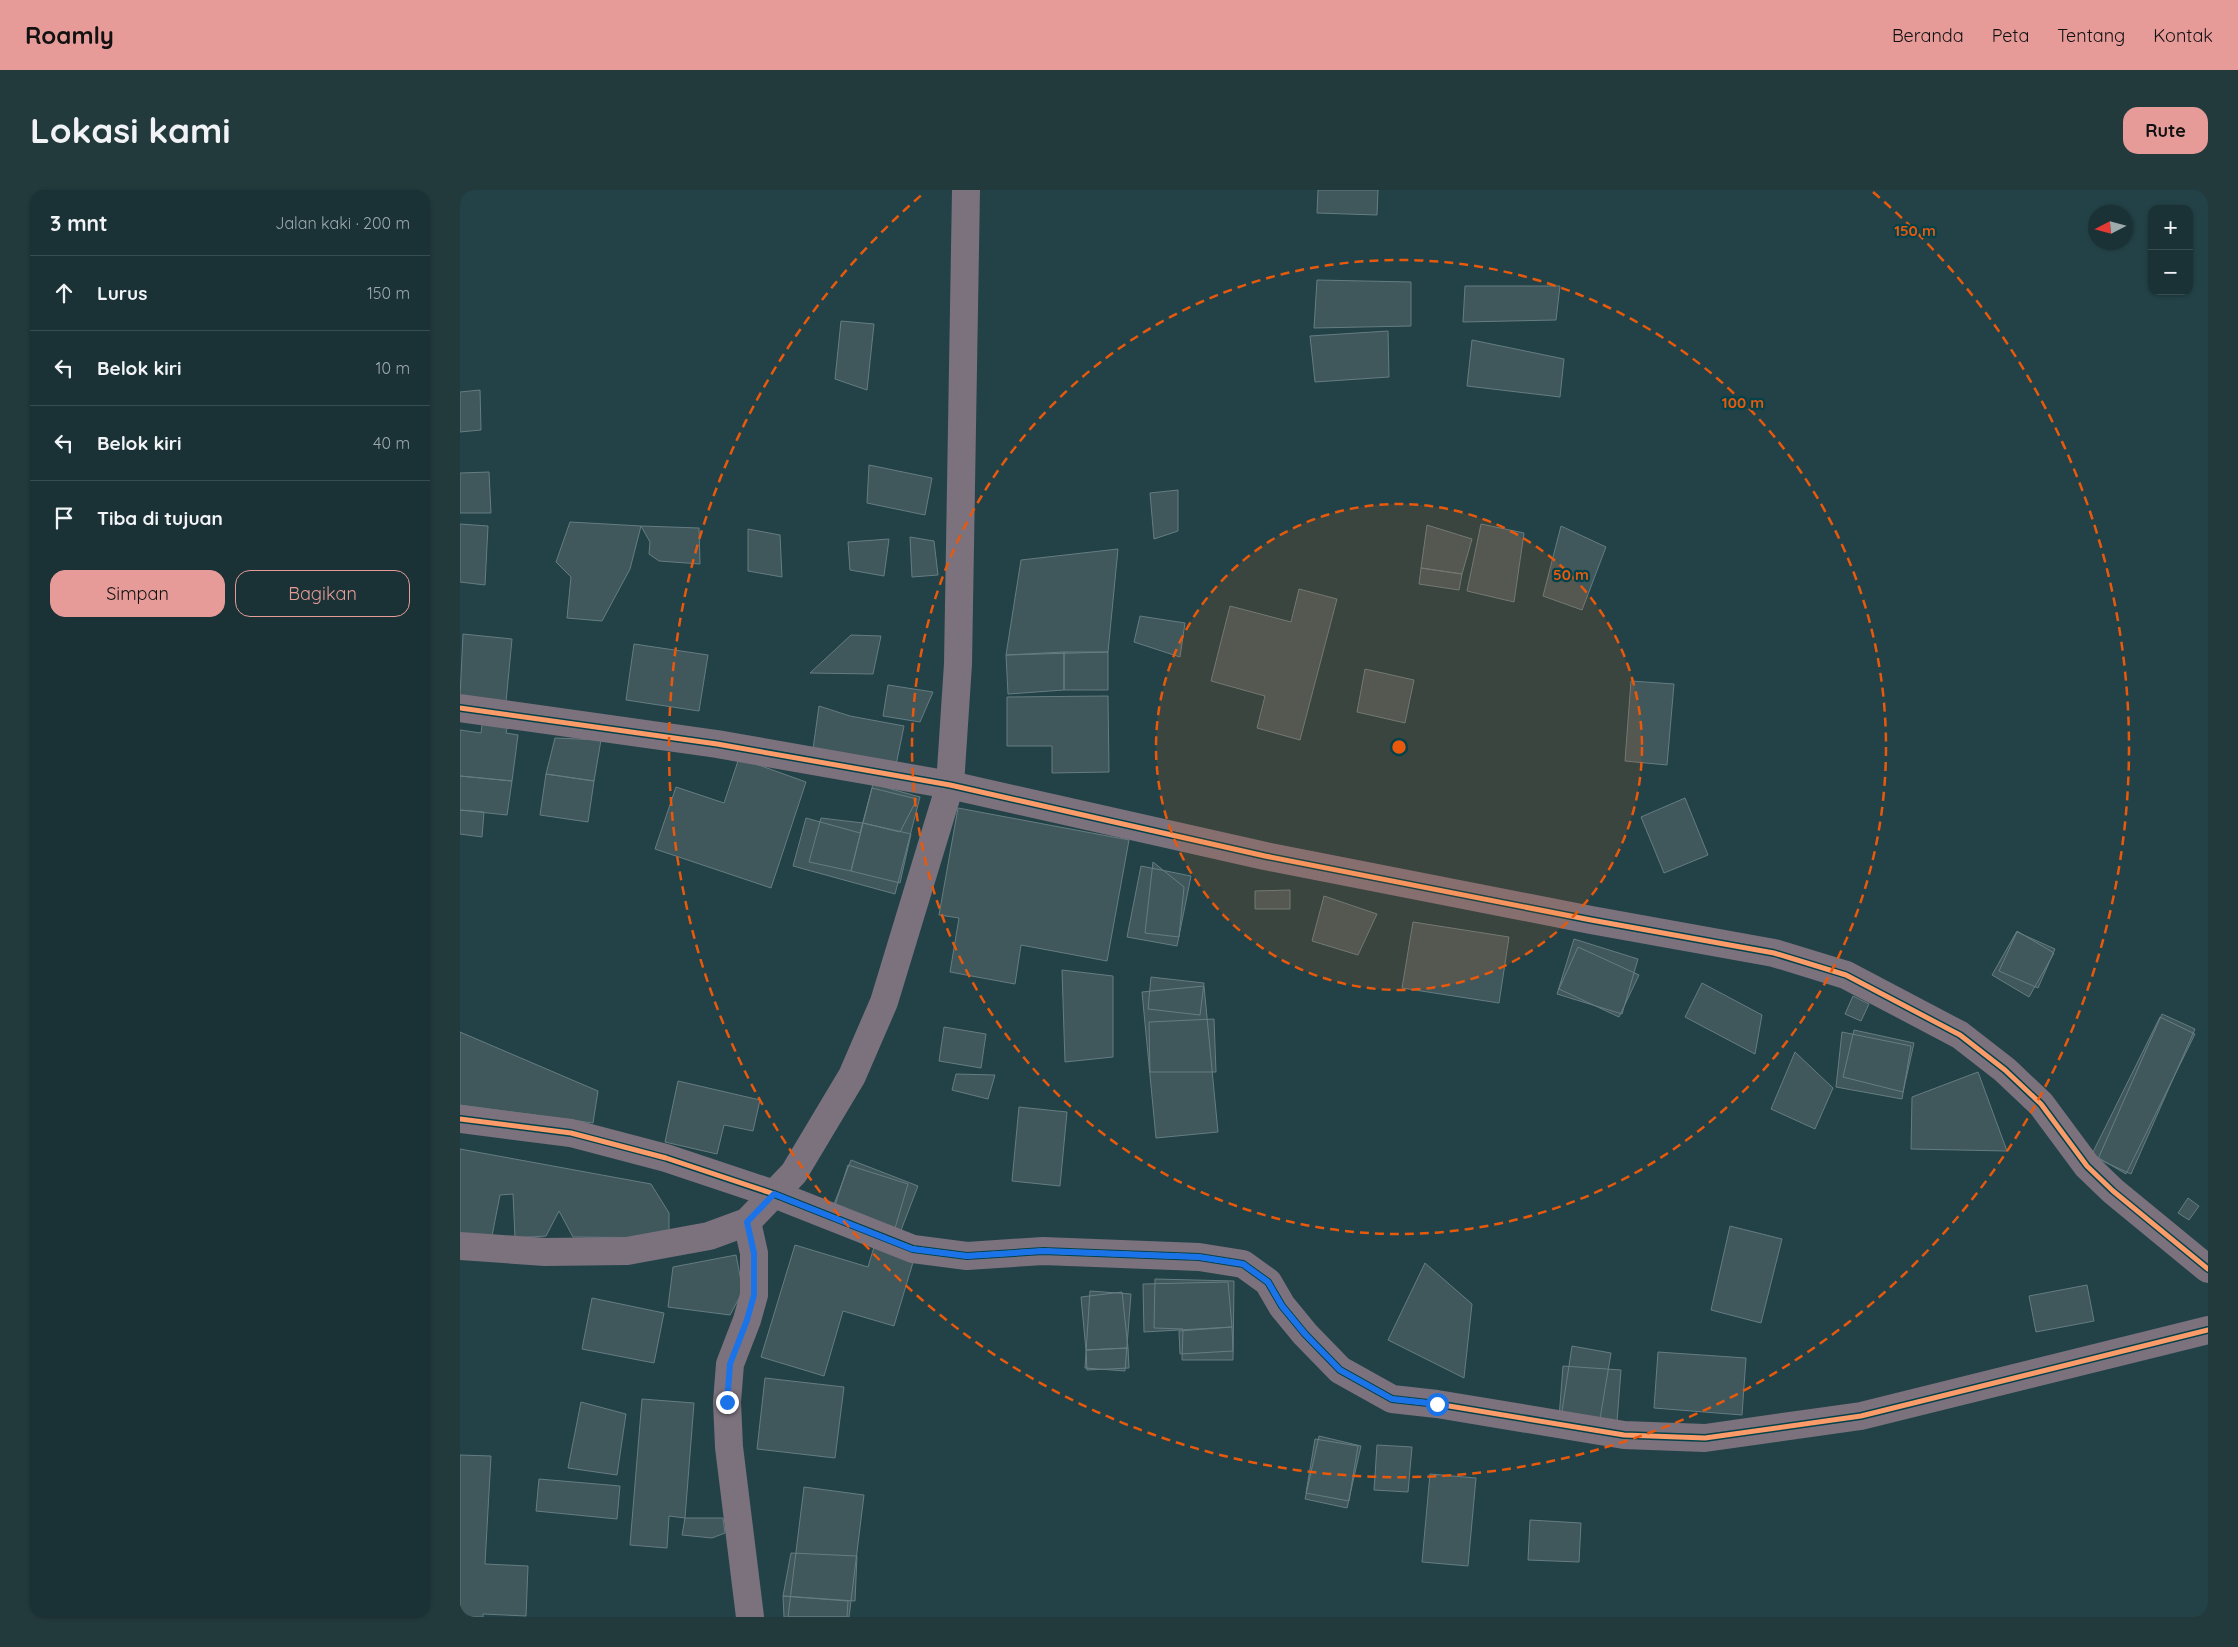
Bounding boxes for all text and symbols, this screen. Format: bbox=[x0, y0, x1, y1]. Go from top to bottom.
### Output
text: Roamly bbox=[25, 20, 114, 50]
text: Beranda bbox=[1892, 24, 1964, 47]
text: Peta bbox=[1992, 24, 2029, 47]
text: Tentang bbox=[2057, 24, 2125, 47]
text: Kontak bbox=[2153, 24, 2213, 47]
button: Rute bbox=[2123, 107, 2208, 154]
text: Lokasi kami bbox=[30, 108, 230, 152]
north arrow bbox=[2088, 205, 2133, 250]
map controls bbox=[2148, 205, 2193, 295]
button: + bbox=[2148, 205, 2193, 250]
text: 3 mnt bbox=[50, 210, 108, 236]
text: Jalan kaki · 200 m bbox=[275, 213, 410, 233]
text: 150 m bbox=[1894, 221, 1936, 240]
button: − bbox=[2148, 250, 2193, 295]
icon: ahead bbox=[50, 279, 78, 307]
text: Lurus bbox=[97, 281, 147, 305]
text: 150 m bbox=[367, 283, 410, 303]
icon: left bbox=[50, 354, 78, 382]
text: Belok kiri bbox=[97, 356, 182, 380]
text: 10 m bbox=[376, 358, 410, 378]
text: 100 m bbox=[1722, 393, 1764, 412]
icon: left bbox=[50, 429, 78, 457]
text: Belok kiri bbox=[97, 431, 182, 455]
text: 40 m bbox=[373, 433, 410, 453]
icon: arrive bbox=[50, 504, 78, 532]
text: Tiba di tujuan bbox=[97, 506, 223, 530]
text: 50 m bbox=[1553, 565, 1589, 584]
button: Simpan bbox=[50, 570, 225, 617]
button: Bagikan bbox=[235, 570, 410, 617]
centre of rings bbox=[1390, 738, 1408, 756]
route end bbox=[716, 1391, 739, 1414]
route start bbox=[1426, 1393, 1449, 1416]

